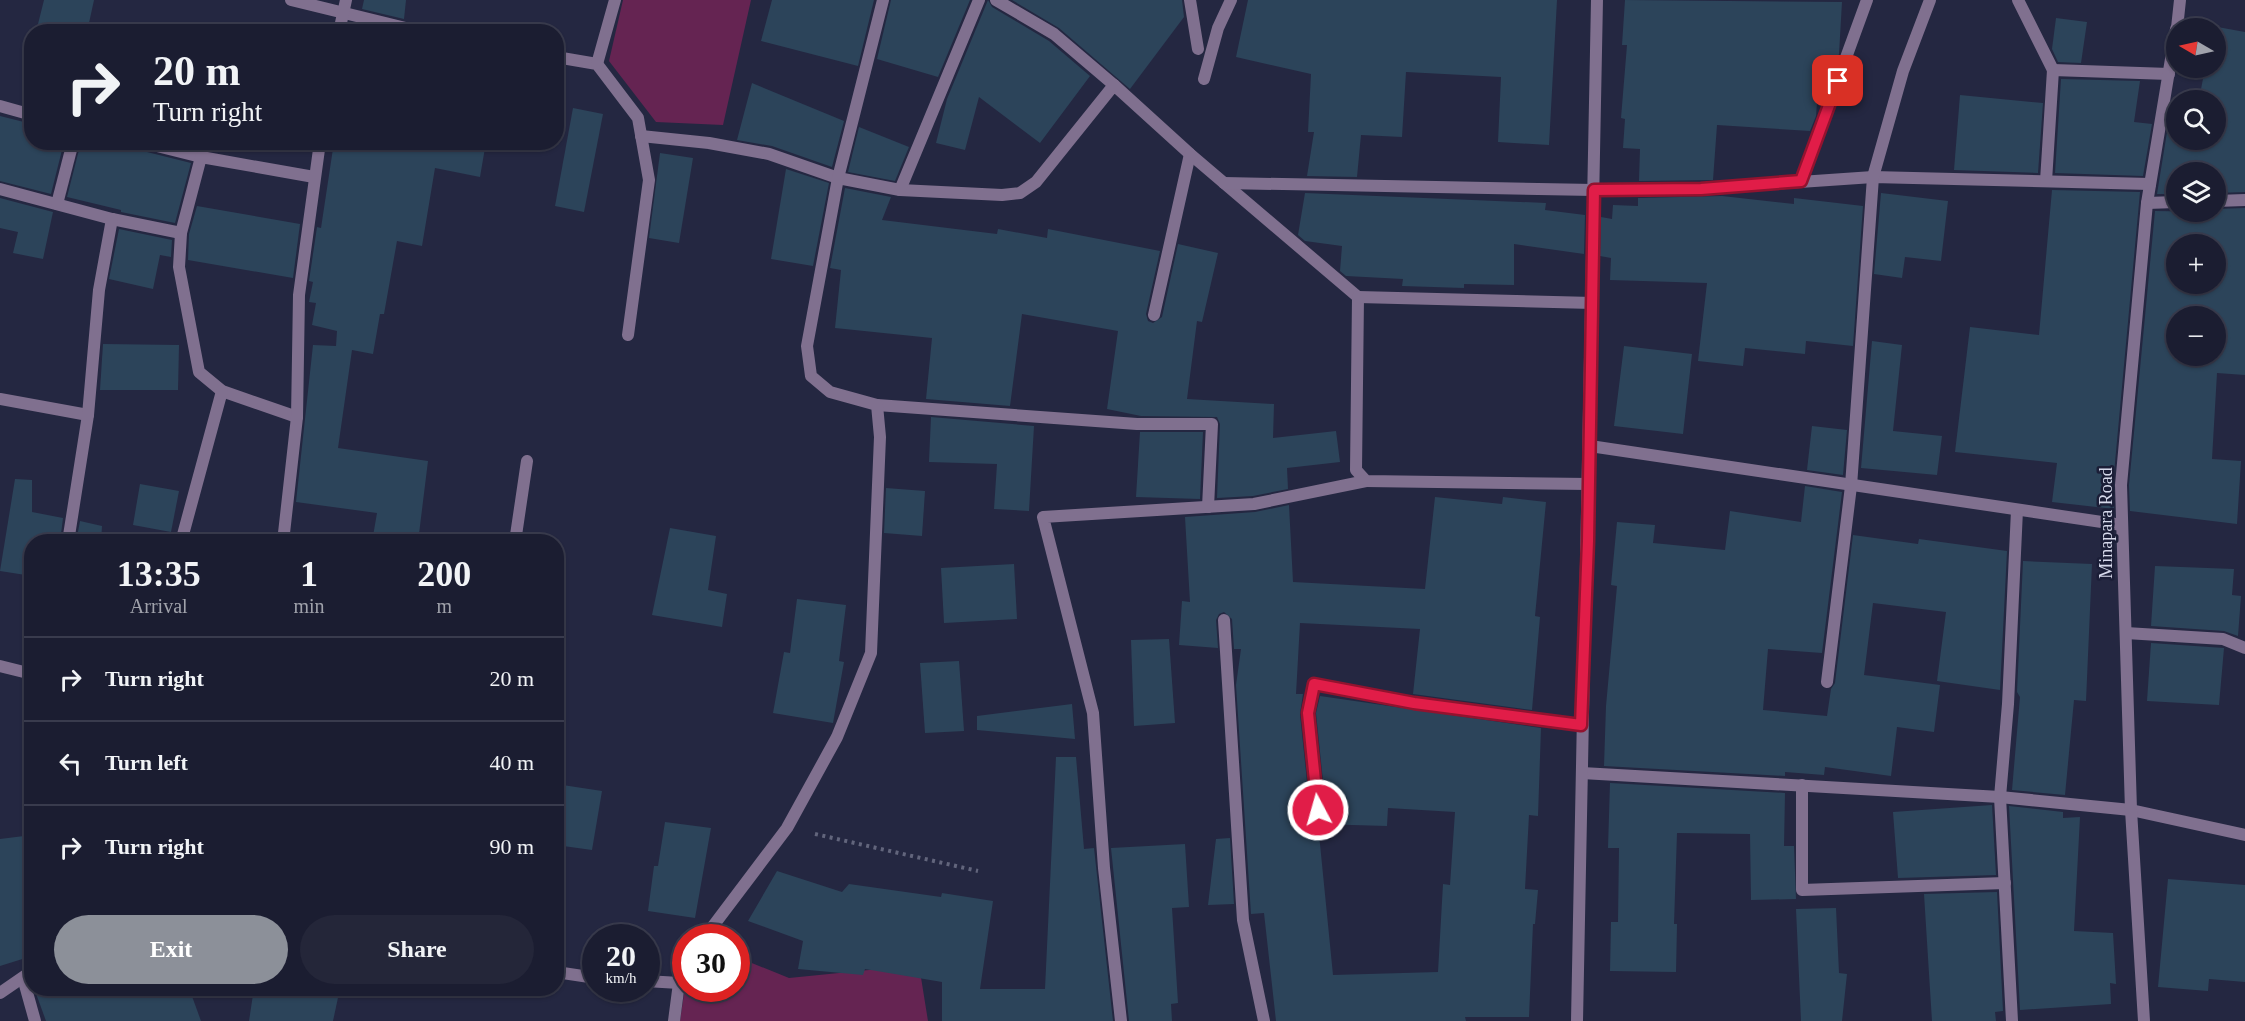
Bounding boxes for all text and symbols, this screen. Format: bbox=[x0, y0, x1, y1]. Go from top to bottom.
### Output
north arrow bbox=[2166, 18, 2226, 78]
map controls bbox=[2166, 18, 2226, 366]
icon: right bbox=[54, 48, 132, 126]
text: 20 m bbox=[153, 48, 241, 94]
pin bbox=[1812, 55, 1863, 106]
icon: arrive bbox=[1821, 64, 1854, 97]
button: search bbox=[2166, 90, 2226, 150]
text: Turn right bbox=[153, 97, 262, 127]
button: layers bbox=[2166, 162, 2226, 222]
button: + bbox=[2166, 234, 2226, 294]
button: − bbox=[2166, 306, 2226, 366]
street label: Minapara Road bbox=[2096, 467, 2116, 579]
text: 13:35 bbox=[117, 554, 201, 594]
text: 1 bbox=[300, 554, 318, 594]
text: 200 bbox=[417, 554, 471, 594]
text: Arrival bbox=[130, 595, 188, 617]
text: min bbox=[293, 595, 325, 617]
text: m bbox=[437, 595, 452, 617]
icon: right bbox=[54, 663, 87, 696]
text: Turn right bbox=[105, 666, 204, 691]
text: 20 m bbox=[489, 666, 534, 691]
icon: left bbox=[54, 747, 87, 780]
text: Turn left bbox=[105, 750, 188, 775]
text: 40 m bbox=[489, 750, 534, 775]
position arrow bbox=[1286, 778, 1350, 842]
icon: right bbox=[54, 831, 87, 864]
text: Turn right bbox=[105, 834, 204, 859]
text: 90 m bbox=[489, 834, 534, 859]
button: Exit bbox=[54, 915, 288, 984]
button: Share bbox=[300, 915, 534, 984]
speed limit sign: 30 bbox=[672, 924, 750, 1002]
text: 20 bbox=[606, 939, 636, 972]
text: km/h bbox=[606, 970, 636, 986]

